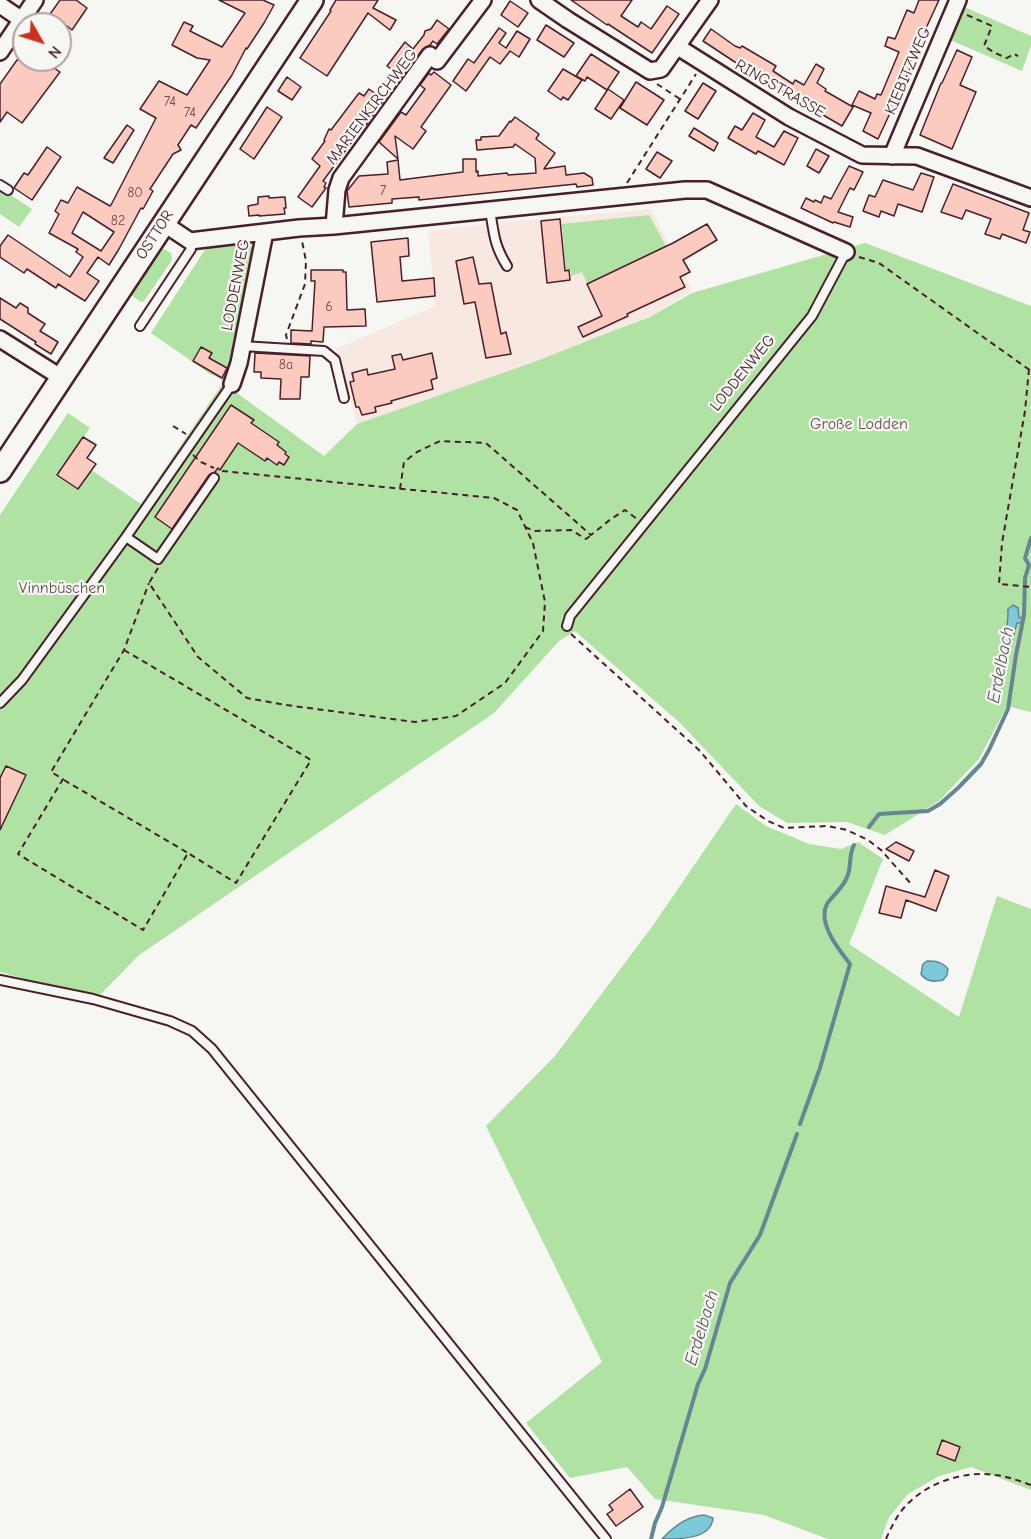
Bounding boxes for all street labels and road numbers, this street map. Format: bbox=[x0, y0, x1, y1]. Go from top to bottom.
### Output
street label: KIEBITZWEG bbox=[881, 24, 935, 118]
street label: MARIENKIRCHWEG bbox=[322, 45, 422, 169]
street label: RINGSTRASSE bbox=[731, 55, 829, 123]
street label: OSTTOR bbox=[132, 207, 178, 263]
street label: LODDENWEG bbox=[218, 238, 254, 332]
street label: LODDENWEG bbox=[706, 331, 780, 415]

